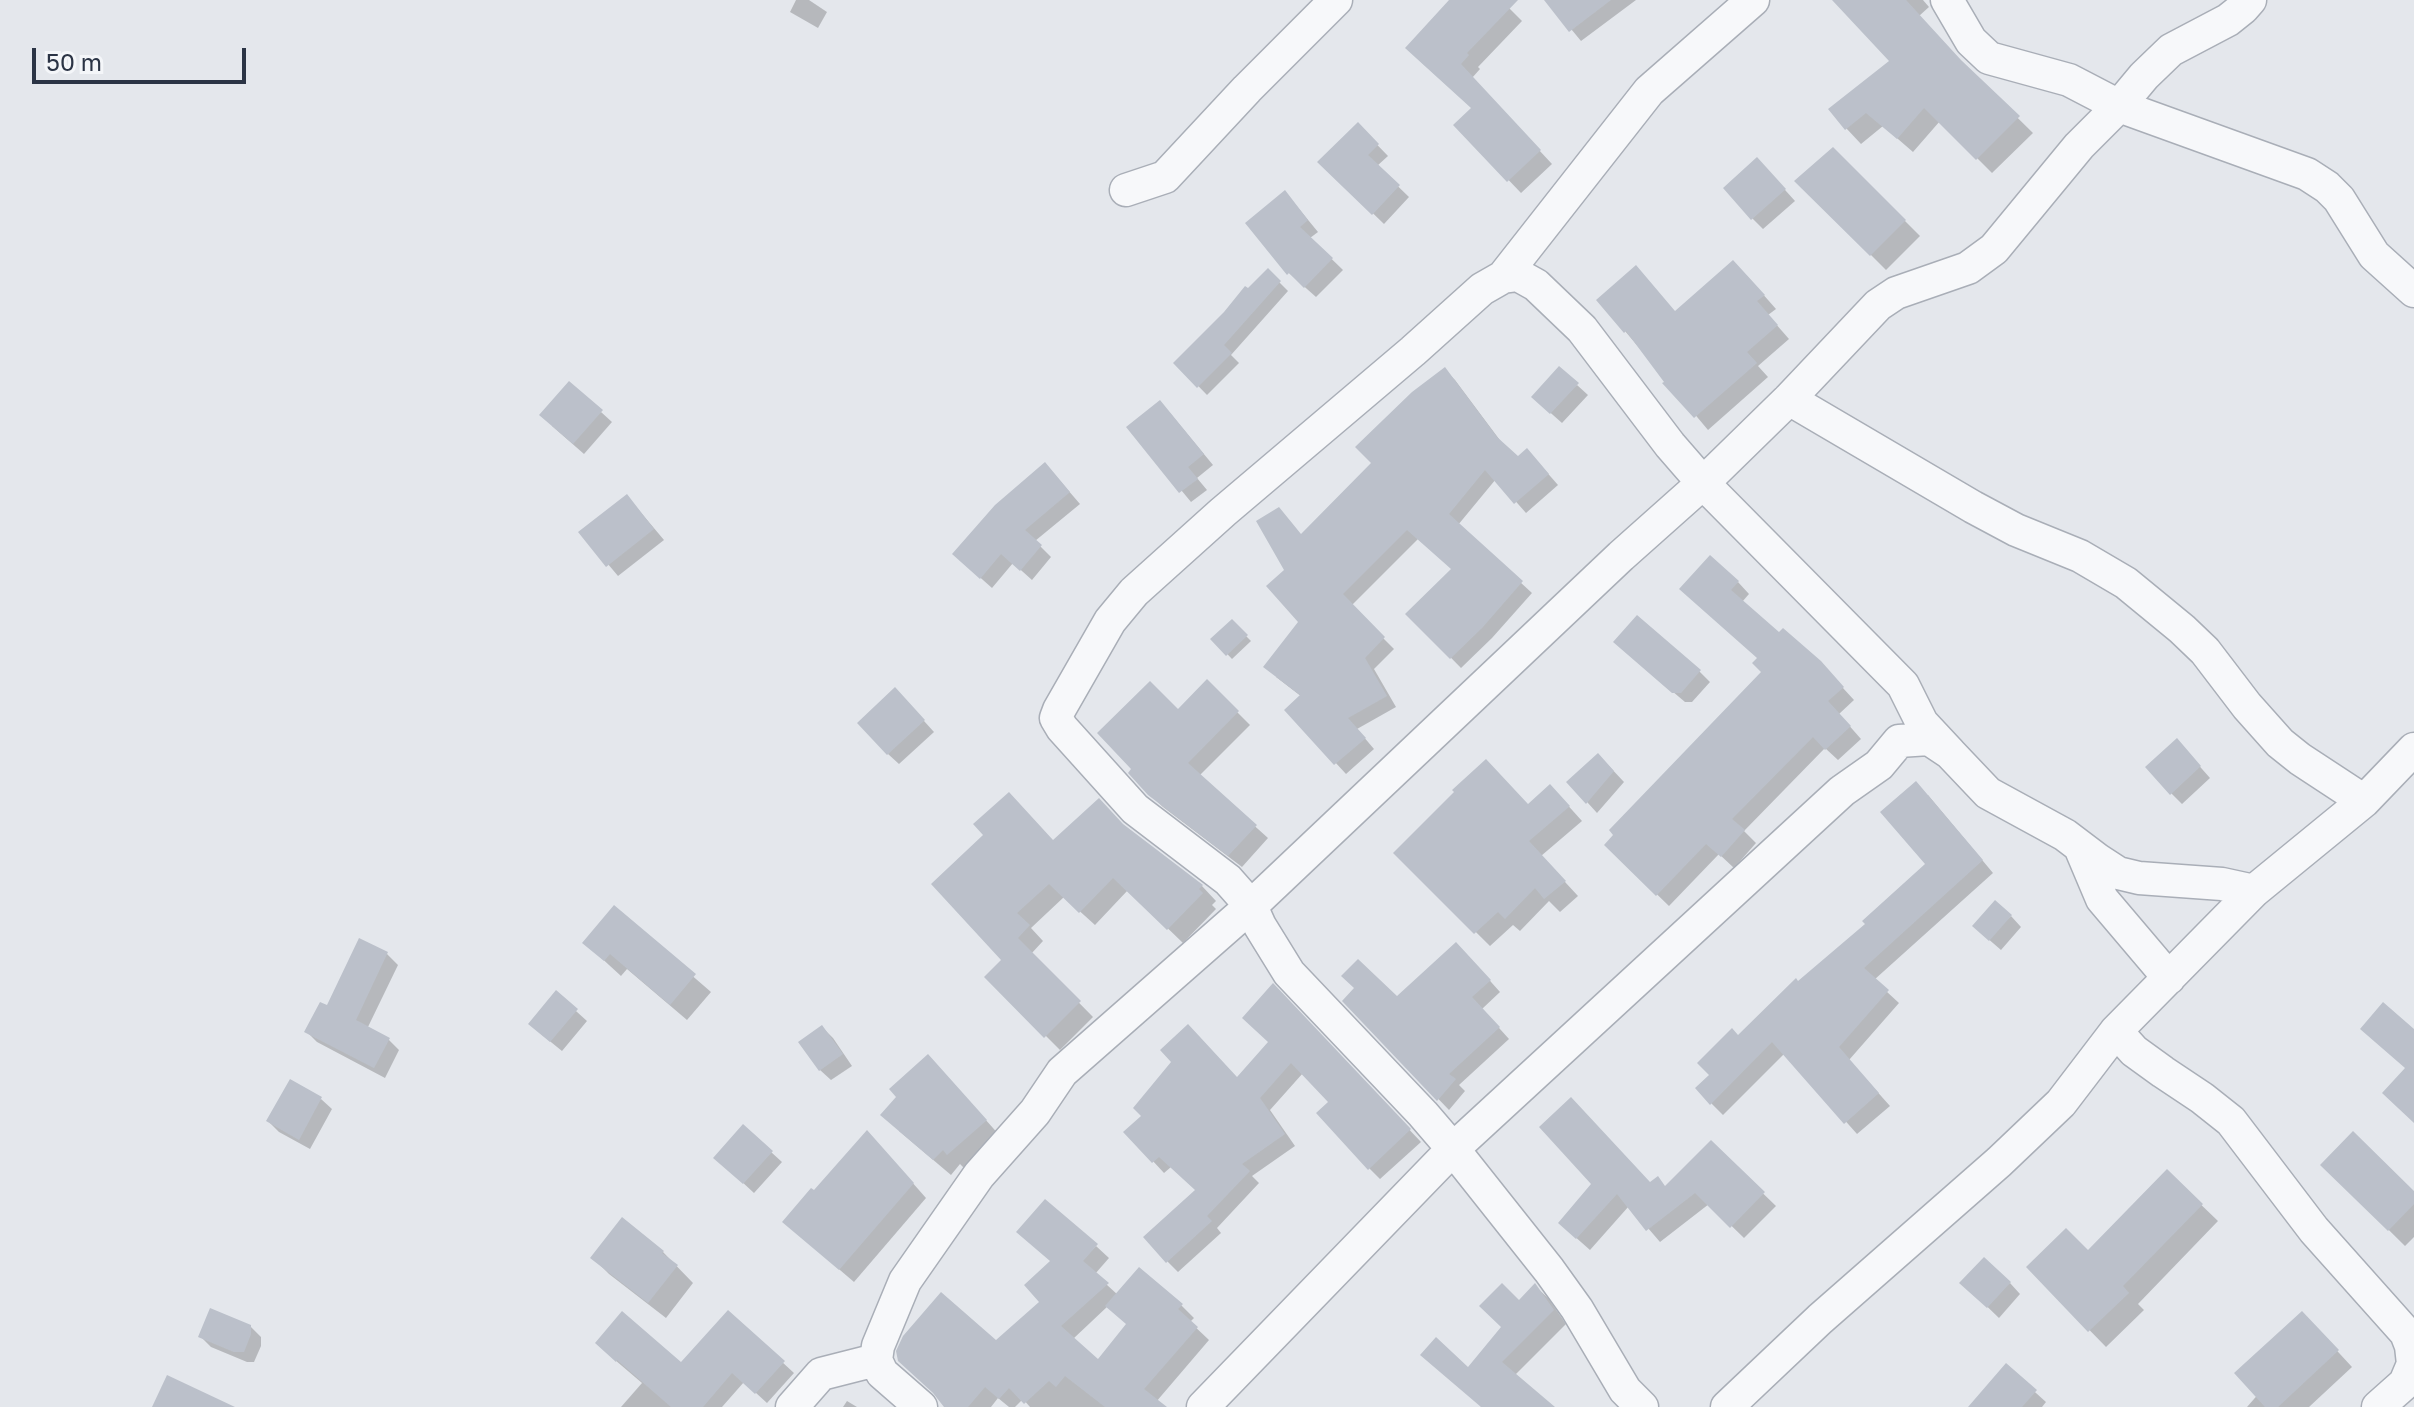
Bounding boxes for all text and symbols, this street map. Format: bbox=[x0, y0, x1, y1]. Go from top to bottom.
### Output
scale bar bbox=[36, 32, 250, 82]
text: 50 m bbox=[46, 47, 102, 76]

